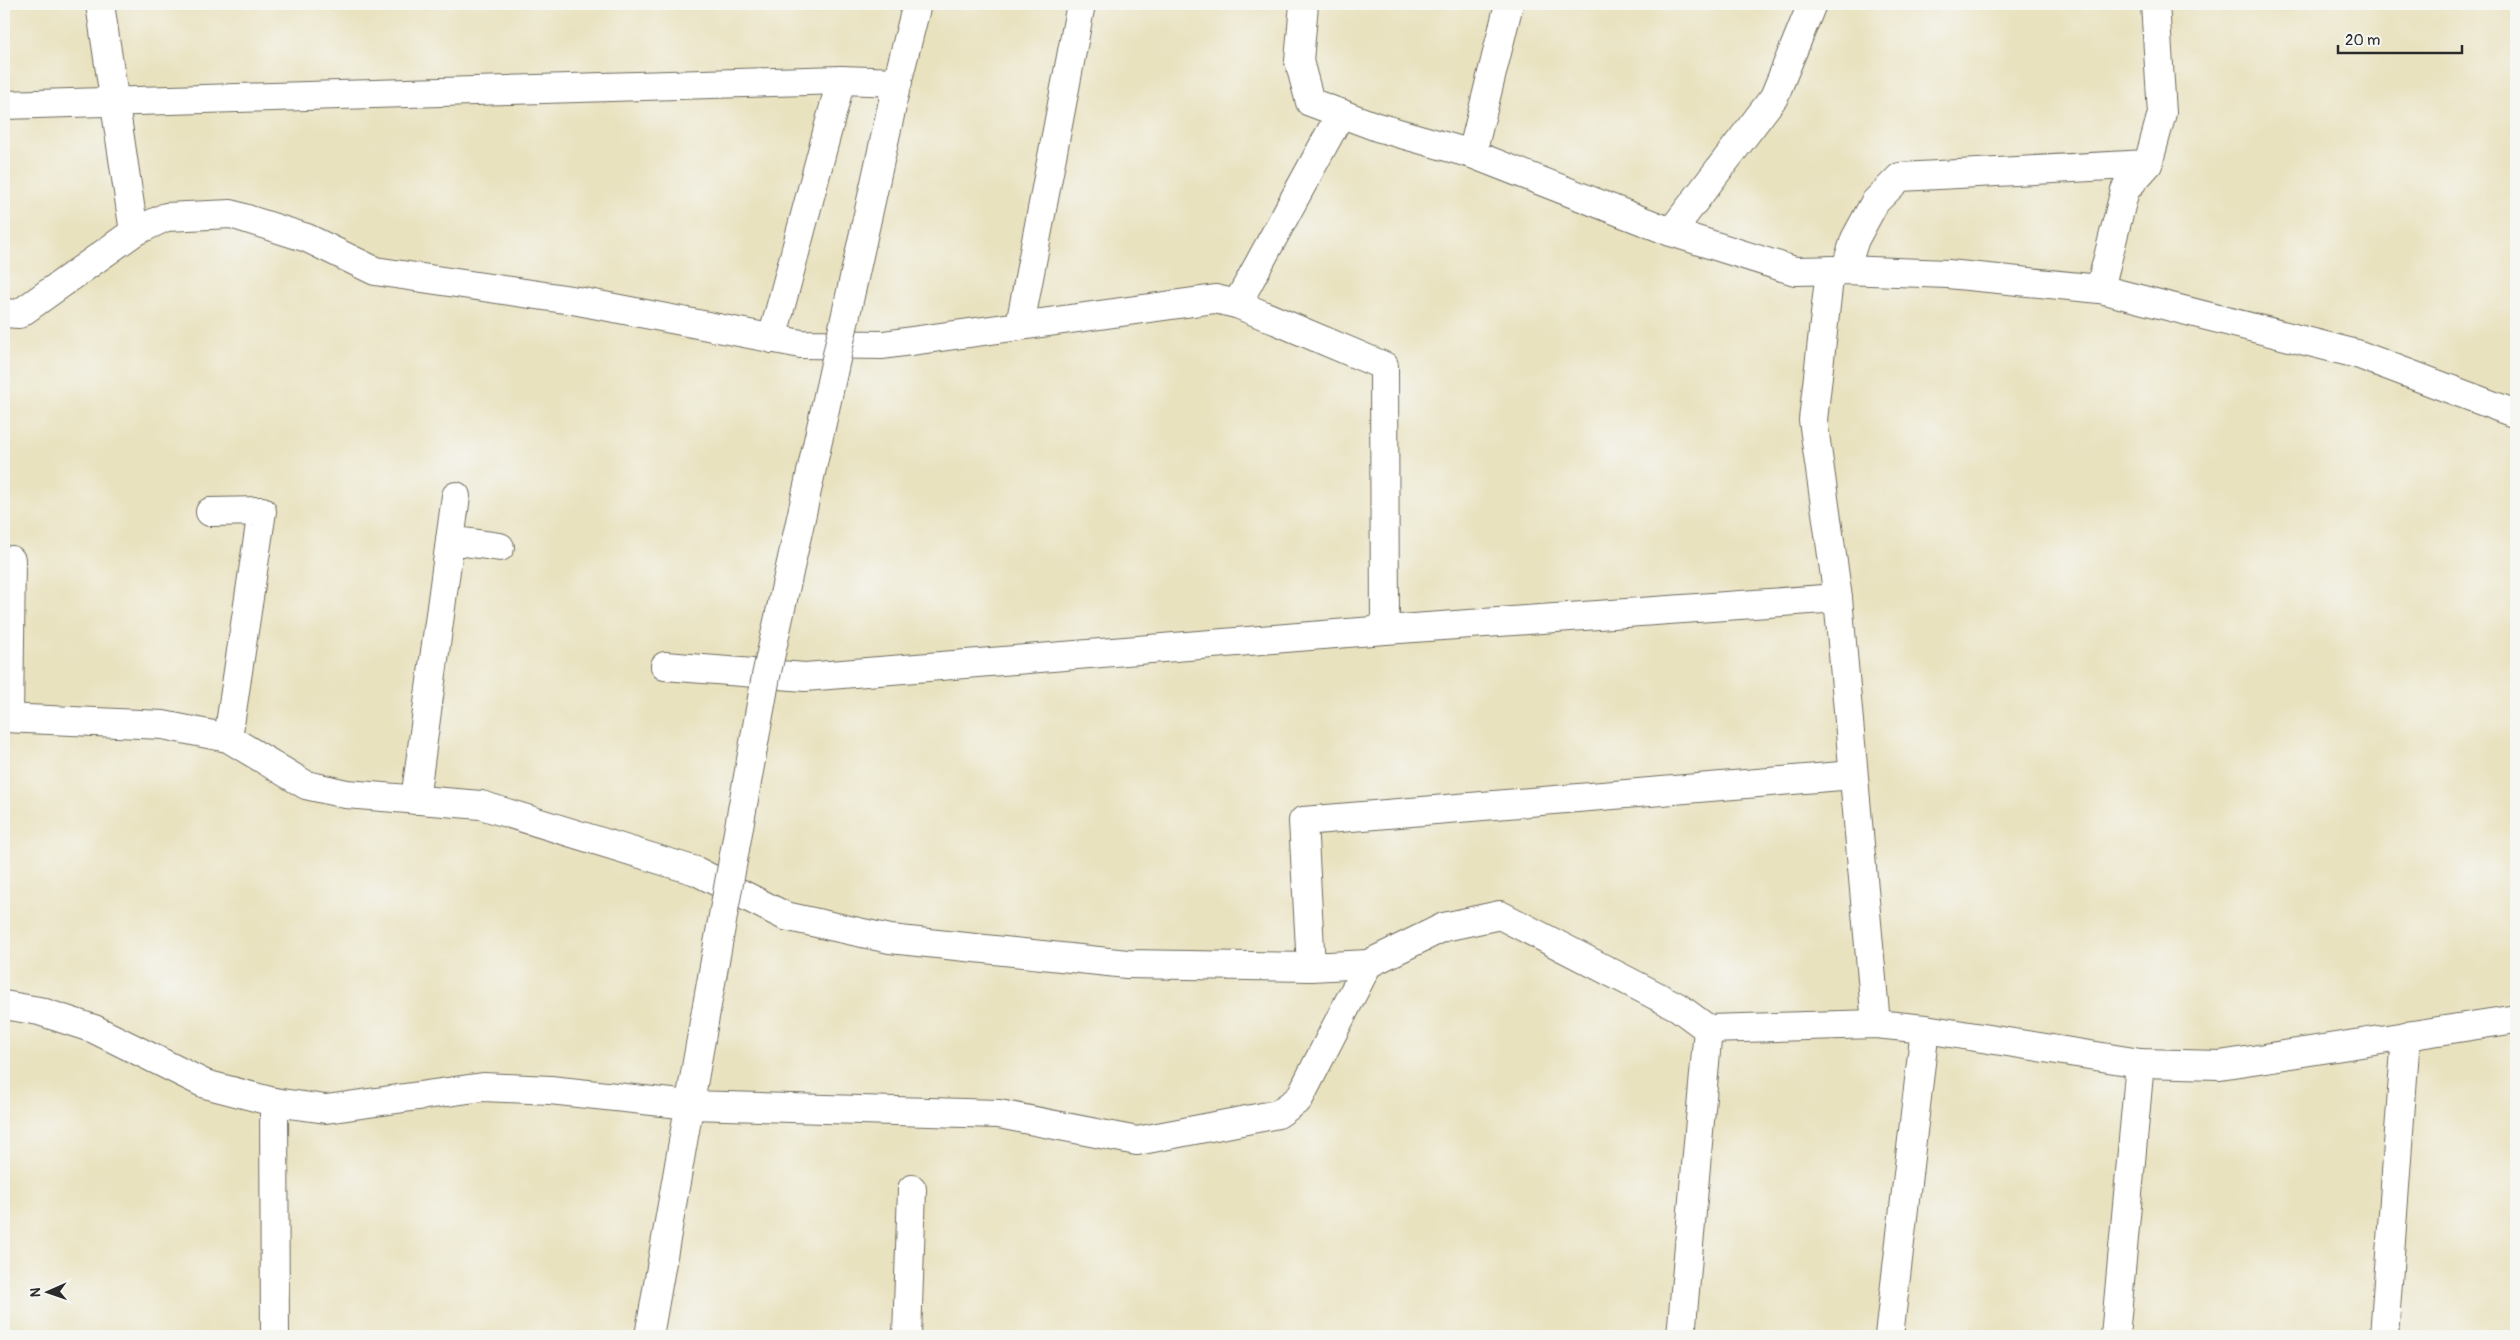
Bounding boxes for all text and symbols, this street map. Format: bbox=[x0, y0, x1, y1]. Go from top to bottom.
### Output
scale bar bbox=[2338, 22, 2461, 54]
text: 20 m bbox=[2345, 31, 2380, 50]
north arrow bbox=[22, 1268, 72, 1318]
text: N bbox=[27, 1287, 44, 1297]

